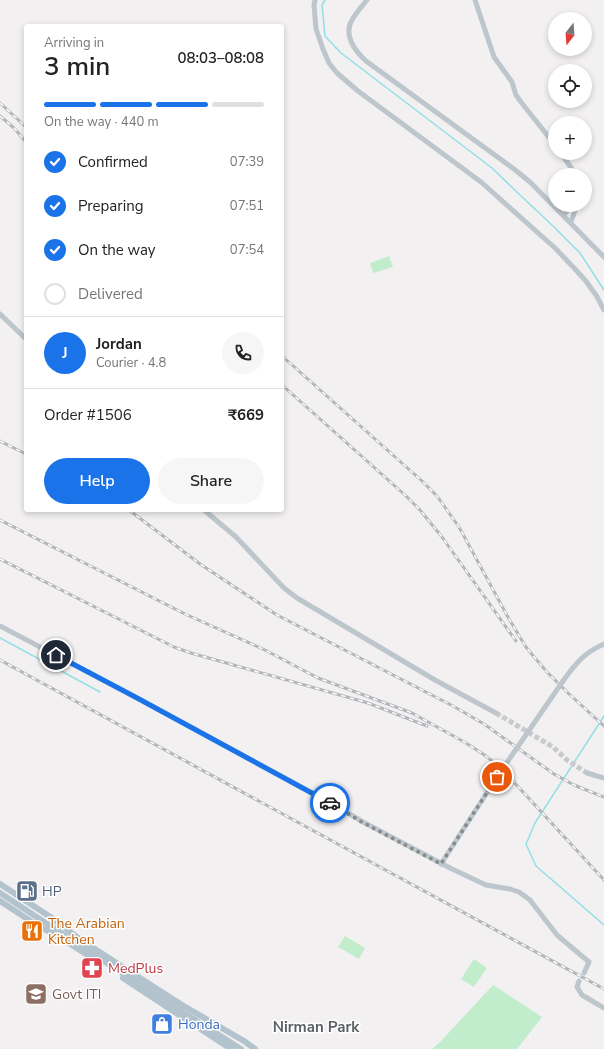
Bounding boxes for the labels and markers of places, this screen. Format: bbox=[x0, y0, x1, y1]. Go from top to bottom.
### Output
pin bbox=[39, 638, 73, 672]
pin bbox=[480, 760, 514, 794]
fuel station icon: HP bbox=[14, 878, 40, 904]
place label: HP bbox=[42, 882, 62, 901]
place label: The Arabian Kitchen bbox=[48, 914, 125, 949]
restaurant icon: The Arabian Kitchen bbox=[19, 918, 45, 944]
pharmacy icon: MedPlus bbox=[79, 955, 105, 981]
place label: MedPlus bbox=[108, 959, 163, 978]
school or university icon: Govt ITI bbox=[23, 981, 49, 1007]
place label: Govt ITI bbox=[52, 985, 101, 1004]
shop icon: Honda bbox=[149, 1011, 175, 1037]
place label: Honda bbox=[178, 1015, 220, 1034]

